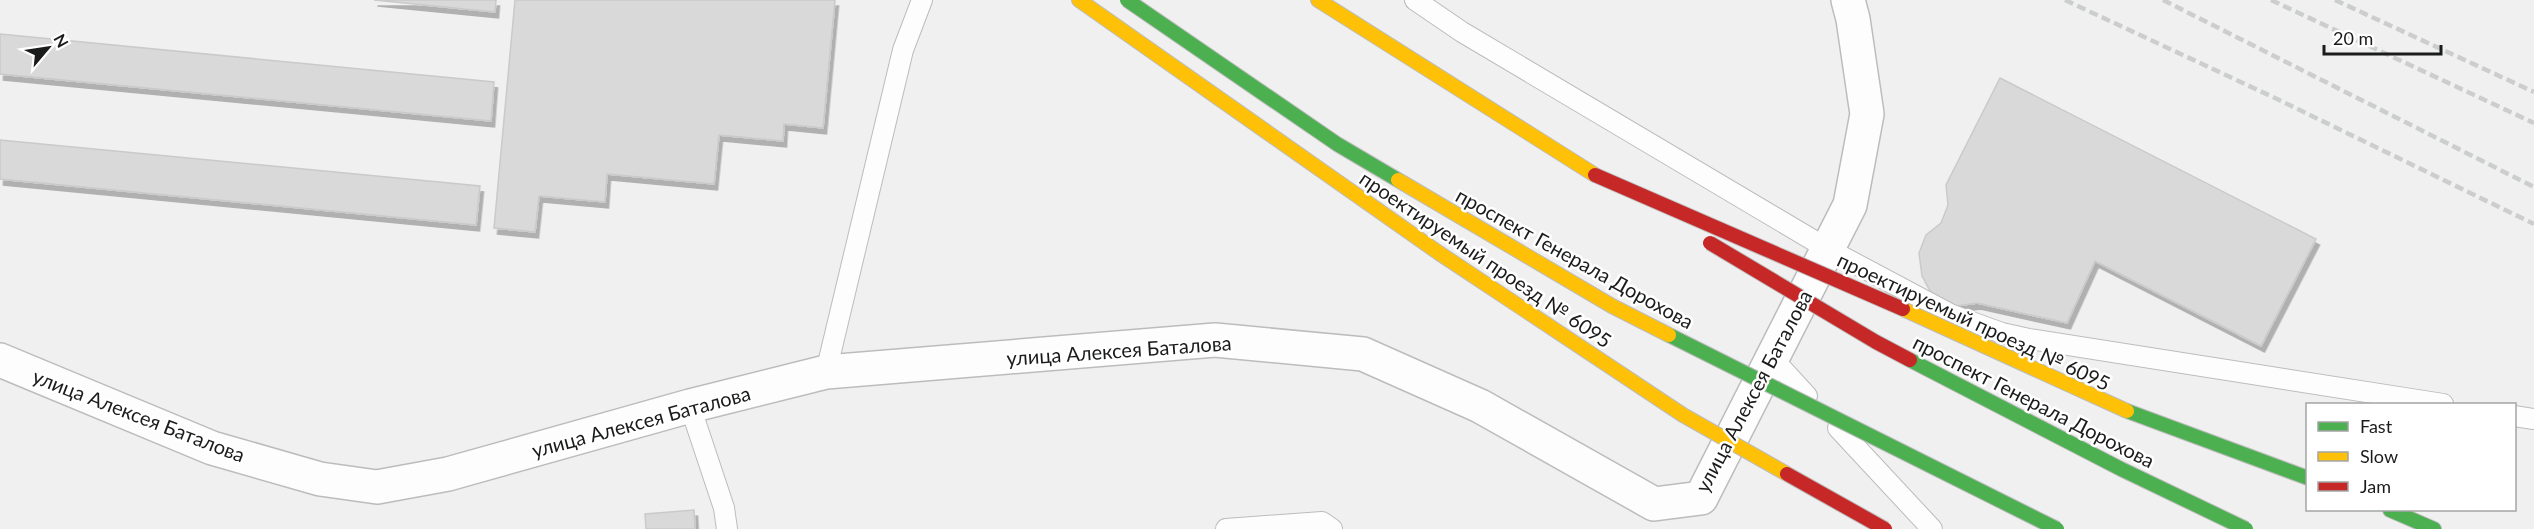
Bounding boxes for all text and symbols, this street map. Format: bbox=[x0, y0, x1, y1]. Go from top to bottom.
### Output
north arrow bbox=[18, 18, 78, 78]
scale bar bbox=[2324, 18, 2441, 56]
text: 20 m bbox=[2333, 27, 2373, 49]
text: N bbox=[50, 30, 73, 50]
street label: проектируемый проезд № 6095 bbox=[1356, 166, 1616, 352]
street label: проспект Генерала Дорохова bbox=[1452, 183, 1698, 333]
street label: проектируемый проезд № 6095 bbox=[1834, 247, 2114, 395]
street label: улица Алексея Баталова bbox=[1689, 286, 1817, 496]
street label: улица Алексея Баталова bbox=[1006, 330, 1232, 370]
street label: проспект Генерала Дорохова bbox=[1909, 330, 2159, 472]
street label: улица Алексея Баталова bbox=[29, 363, 249, 467]
street label: улица Алексея Баталова bbox=[529, 380, 753, 462]
legend bbox=[2306, 403, 2516, 511]
text: Fast bbox=[2360, 415, 2393, 437]
text: Slow bbox=[2360, 445, 2398, 467]
text: Jam bbox=[2360, 475, 2391, 497]

